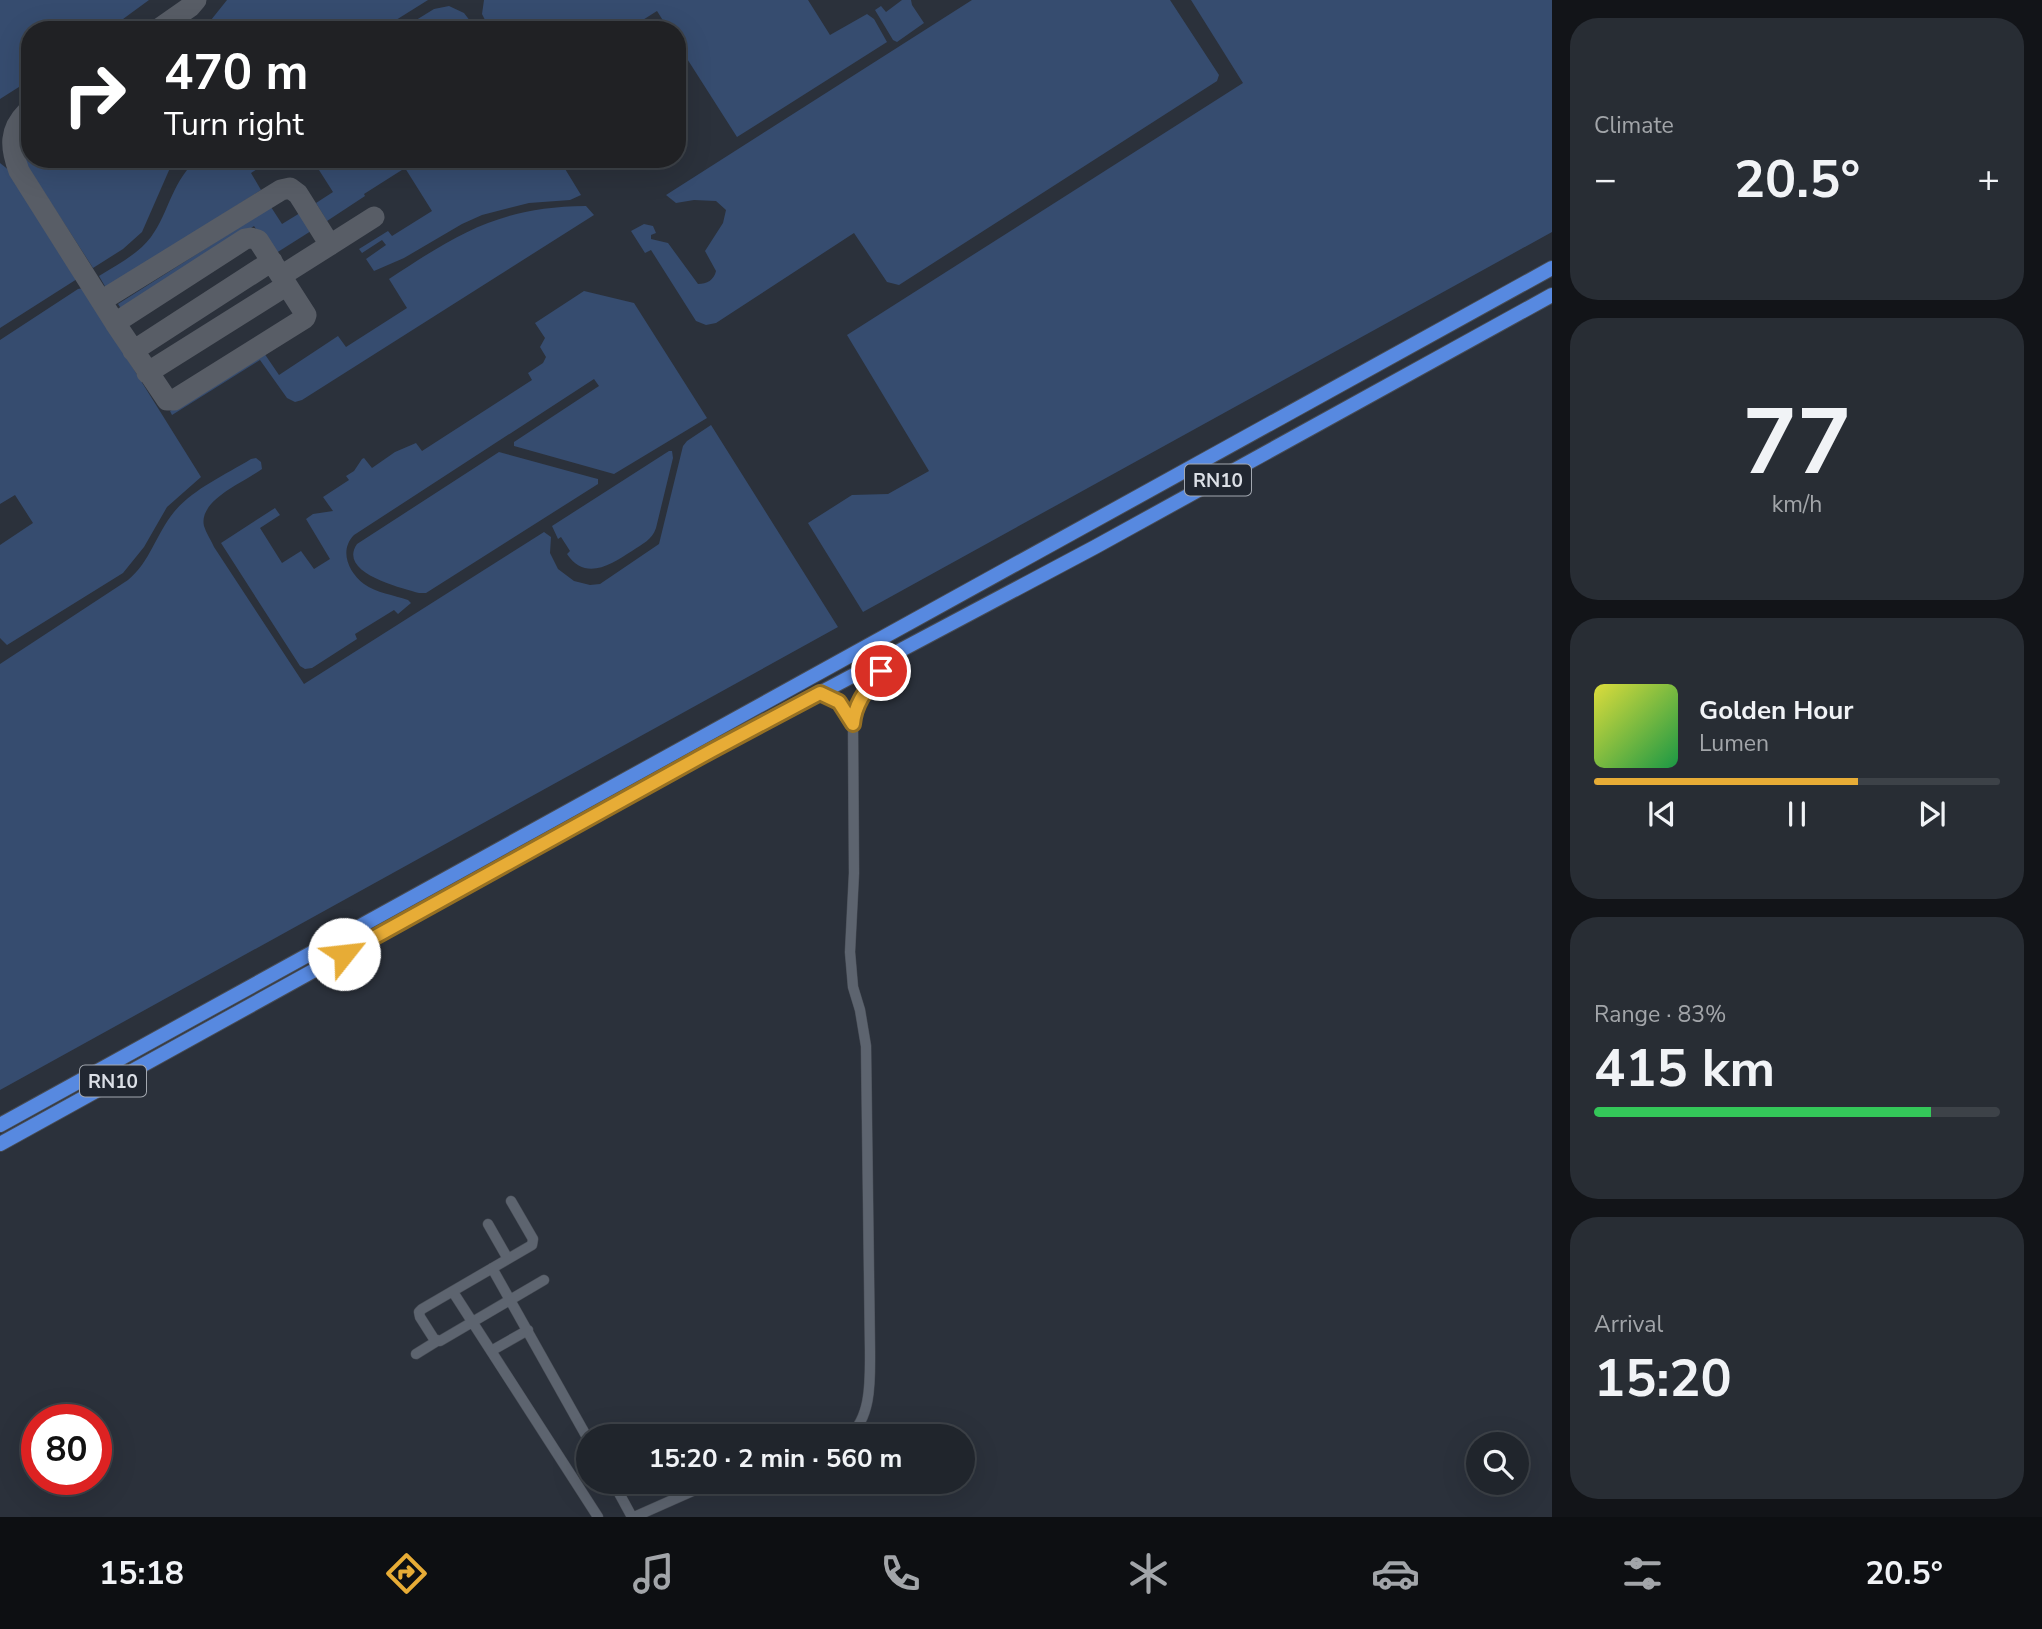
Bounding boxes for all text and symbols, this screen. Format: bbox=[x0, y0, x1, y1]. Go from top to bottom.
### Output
text: 470 m bbox=[164, 39, 308, 106]
icon: right bbox=[49, 49, 140, 140]
text: Turn right bbox=[164, 103, 304, 146]
text: Climate bbox=[1594, 110, 1674, 141]
text: 20.5° bbox=[1734, 144, 1860, 215]
text: − bbox=[1594, 154, 1617, 205]
text: + bbox=[1977, 154, 2000, 205]
text: 77 bbox=[1742, 381, 1852, 505]
road number: RN10 bbox=[1185, 464, 1251, 495]
text: km/h bbox=[1772, 489, 1822, 520]
pin bbox=[851, 641, 911, 701]
icon: arrive bbox=[862, 652, 900, 690]
text: Golden Hour bbox=[1699, 693, 1854, 728]
text: Lumen bbox=[1699, 728, 1769, 759]
icon: previous bbox=[1643, 795, 1681, 833]
icon: pause bbox=[1778, 795, 1816, 833]
icon: next bbox=[1913, 795, 1951, 833]
position arrow bbox=[307, 917, 381, 991]
text: Range · 83% bbox=[1594, 999, 1726, 1030]
text: 415 km bbox=[1594, 1033, 1775, 1104]
road number: RN10 bbox=[80, 1065, 146, 1096]
text: Arrival bbox=[1594, 1309, 1663, 1340]
text: 15:20 bbox=[1594, 1343, 1732, 1414]
speed limit sign: 80 bbox=[21, 1404, 112, 1495]
map controls bbox=[1466, 1432, 1529, 1495]
button: search bbox=[1466, 1432, 1529, 1495]
text: 15:20 · 2 min · 560 m bbox=[649, 1441, 902, 1476]
icon: directions bbox=[382, 1549, 431, 1598]
icon: music bbox=[629, 1549, 678, 1598]
icon: phone bbox=[876, 1549, 925, 1598]
icon: climate bbox=[1124, 1549, 1173, 1598]
icon: car bbox=[1371, 1549, 1420, 1598]
icon: filters bbox=[1618, 1549, 1667, 1598]
text: 15:18 bbox=[99, 1552, 184, 1595]
text: 20.5° bbox=[1865, 1552, 1943, 1595]

